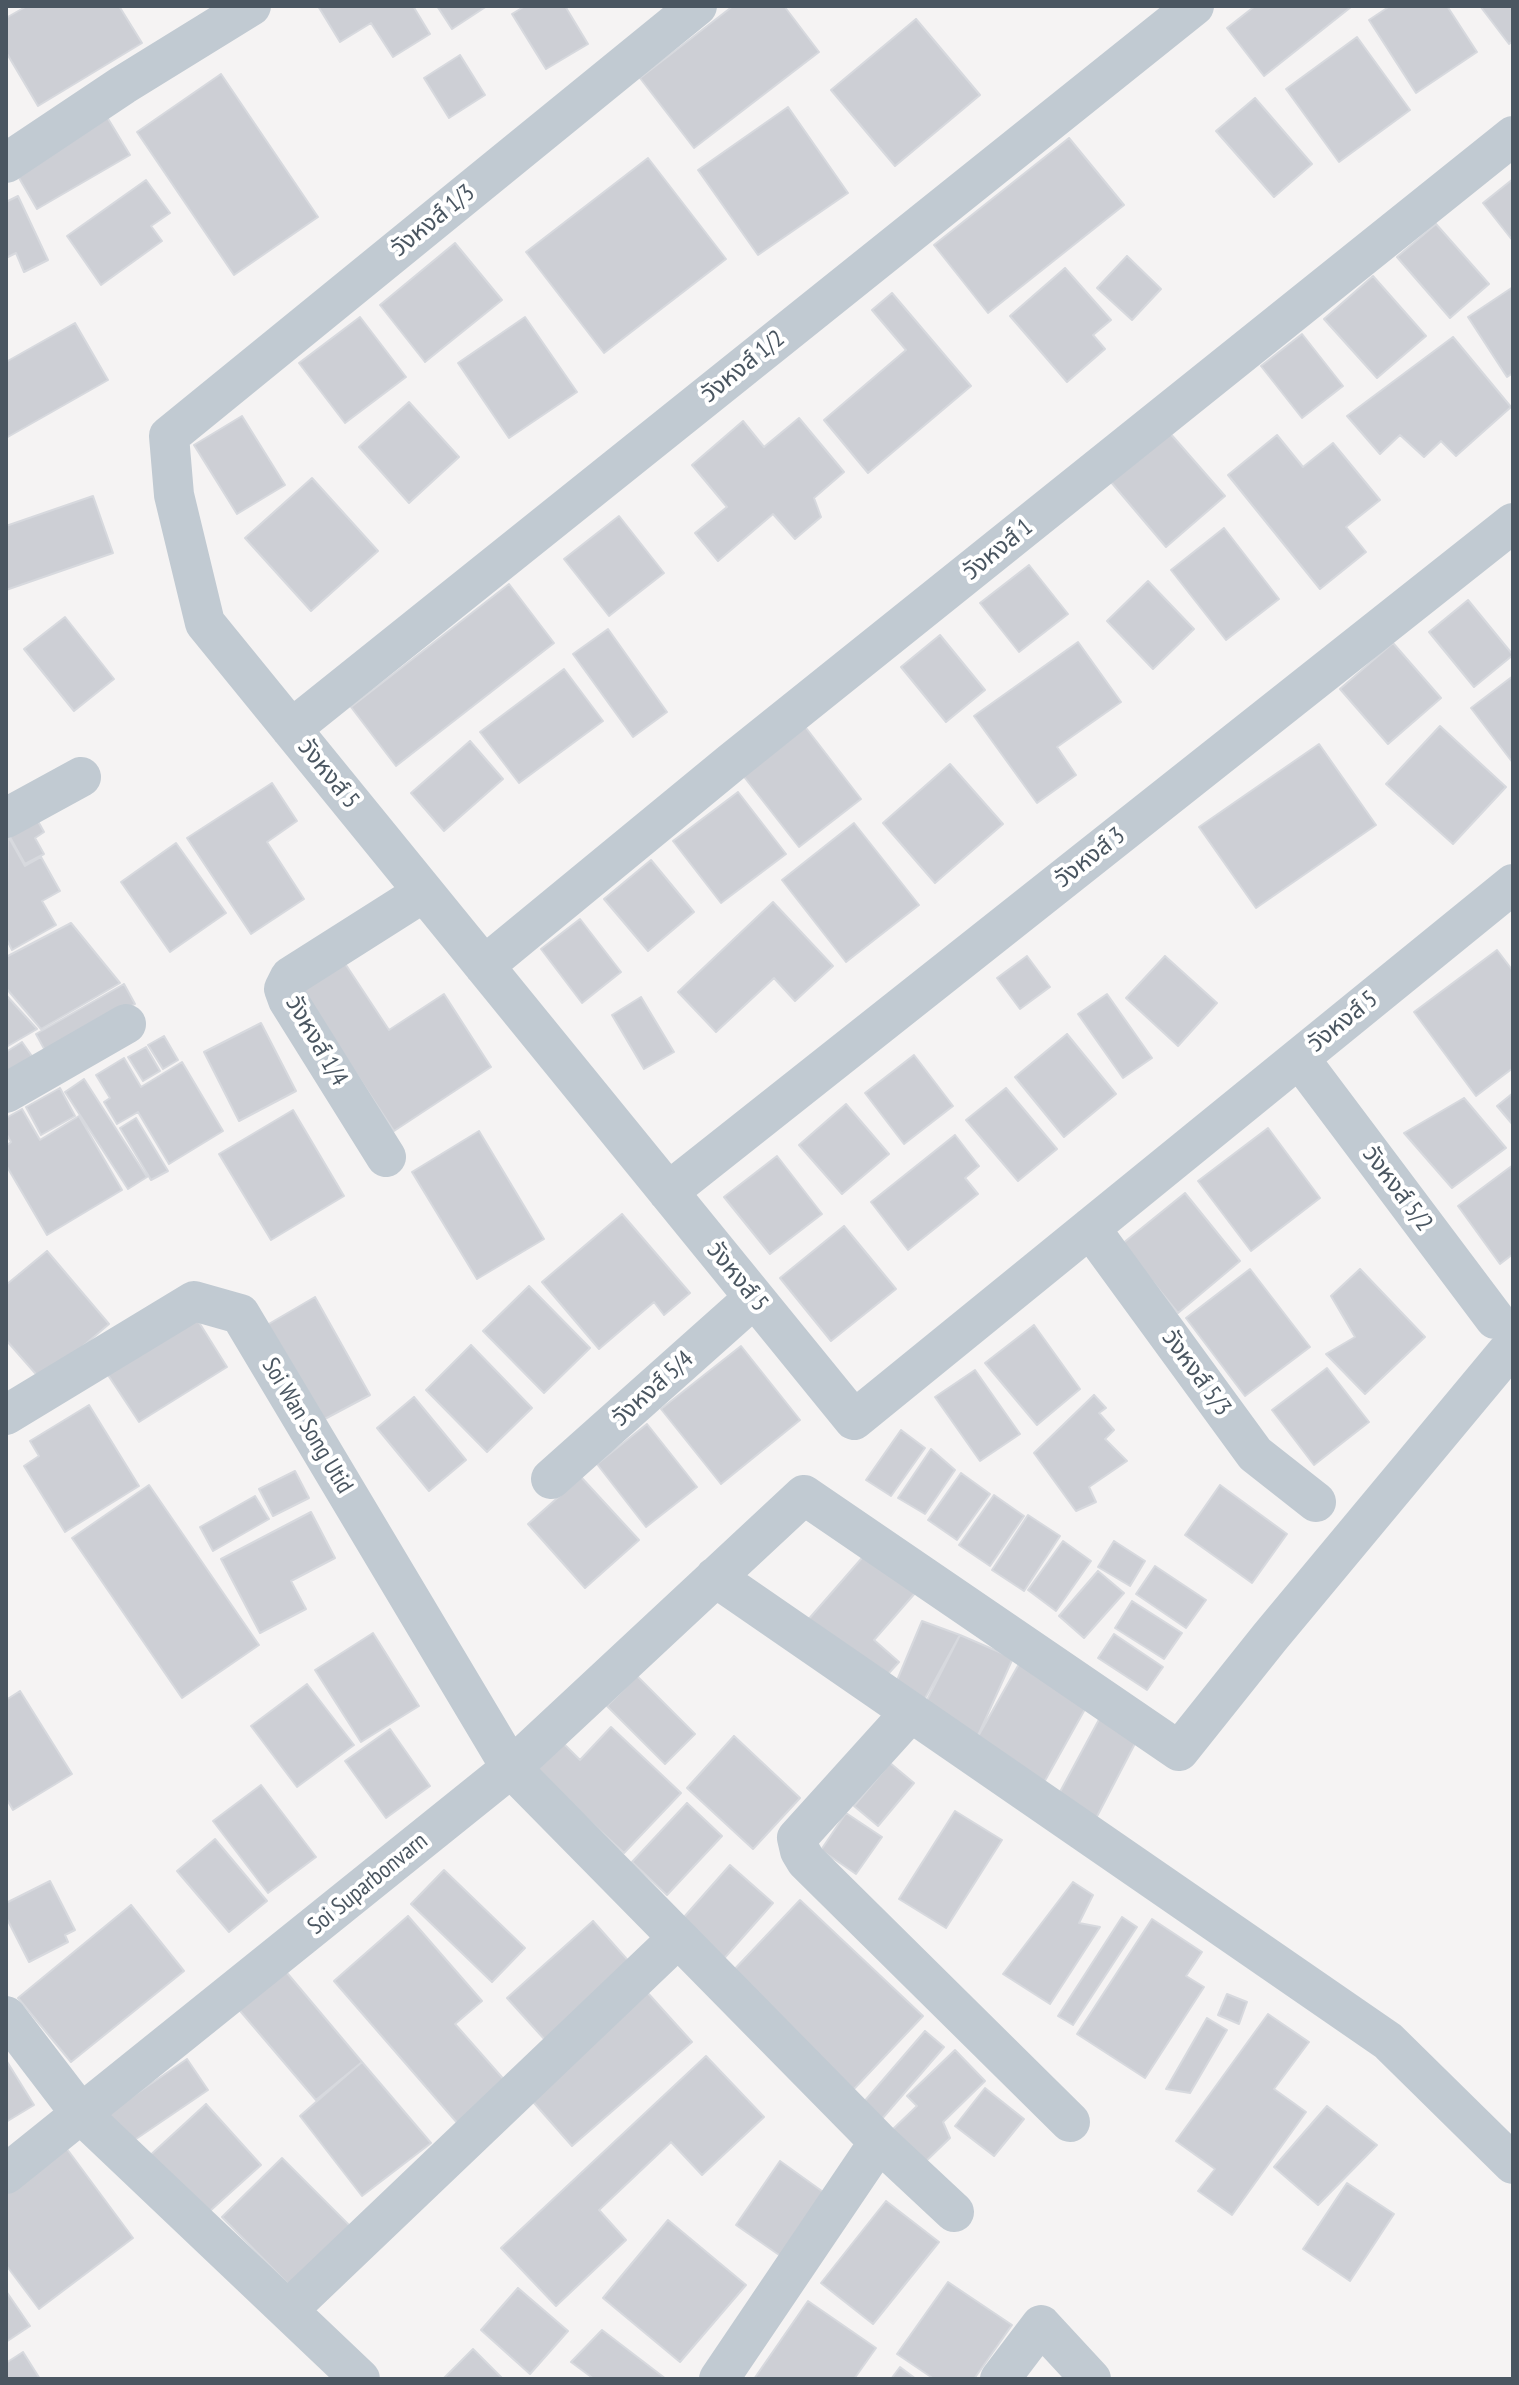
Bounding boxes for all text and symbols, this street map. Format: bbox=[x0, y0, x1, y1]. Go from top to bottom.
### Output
street label: วังหงส์ 1/3 bbox=[385, 179, 481, 263]
street label: วังหงส์ 1/2 bbox=[695, 325, 791, 409]
street label: วังหงส์ 1 bbox=[957, 513, 1039, 587]
street label: วังหงส์ 5 bbox=[291, 733, 365, 815]
street label: วังหงส์ 3 bbox=[1049, 822, 1131, 894]
street label: วังหงส์ 5 bbox=[1302, 985, 1384, 1059]
street label: วังหงส์ 1/4 bbox=[279, 991, 353, 1091]
street label: วังหงส์ 5/2 bbox=[1356, 1141, 1438, 1237]
street label: วังหงส์ 5 bbox=[700, 1236, 774, 1318]
street label: วังหงส์ 5/3 bbox=[1155, 1324, 1237, 1422]
street label: วังหงส์ 5/4 bbox=[607, 1345, 699, 1433]
street label: Soi Wan Song Utid bbox=[255, 1353, 359, 1499]
street label: Soi Suparbonvarn bbox=[302, 1827, 434, 1941]

